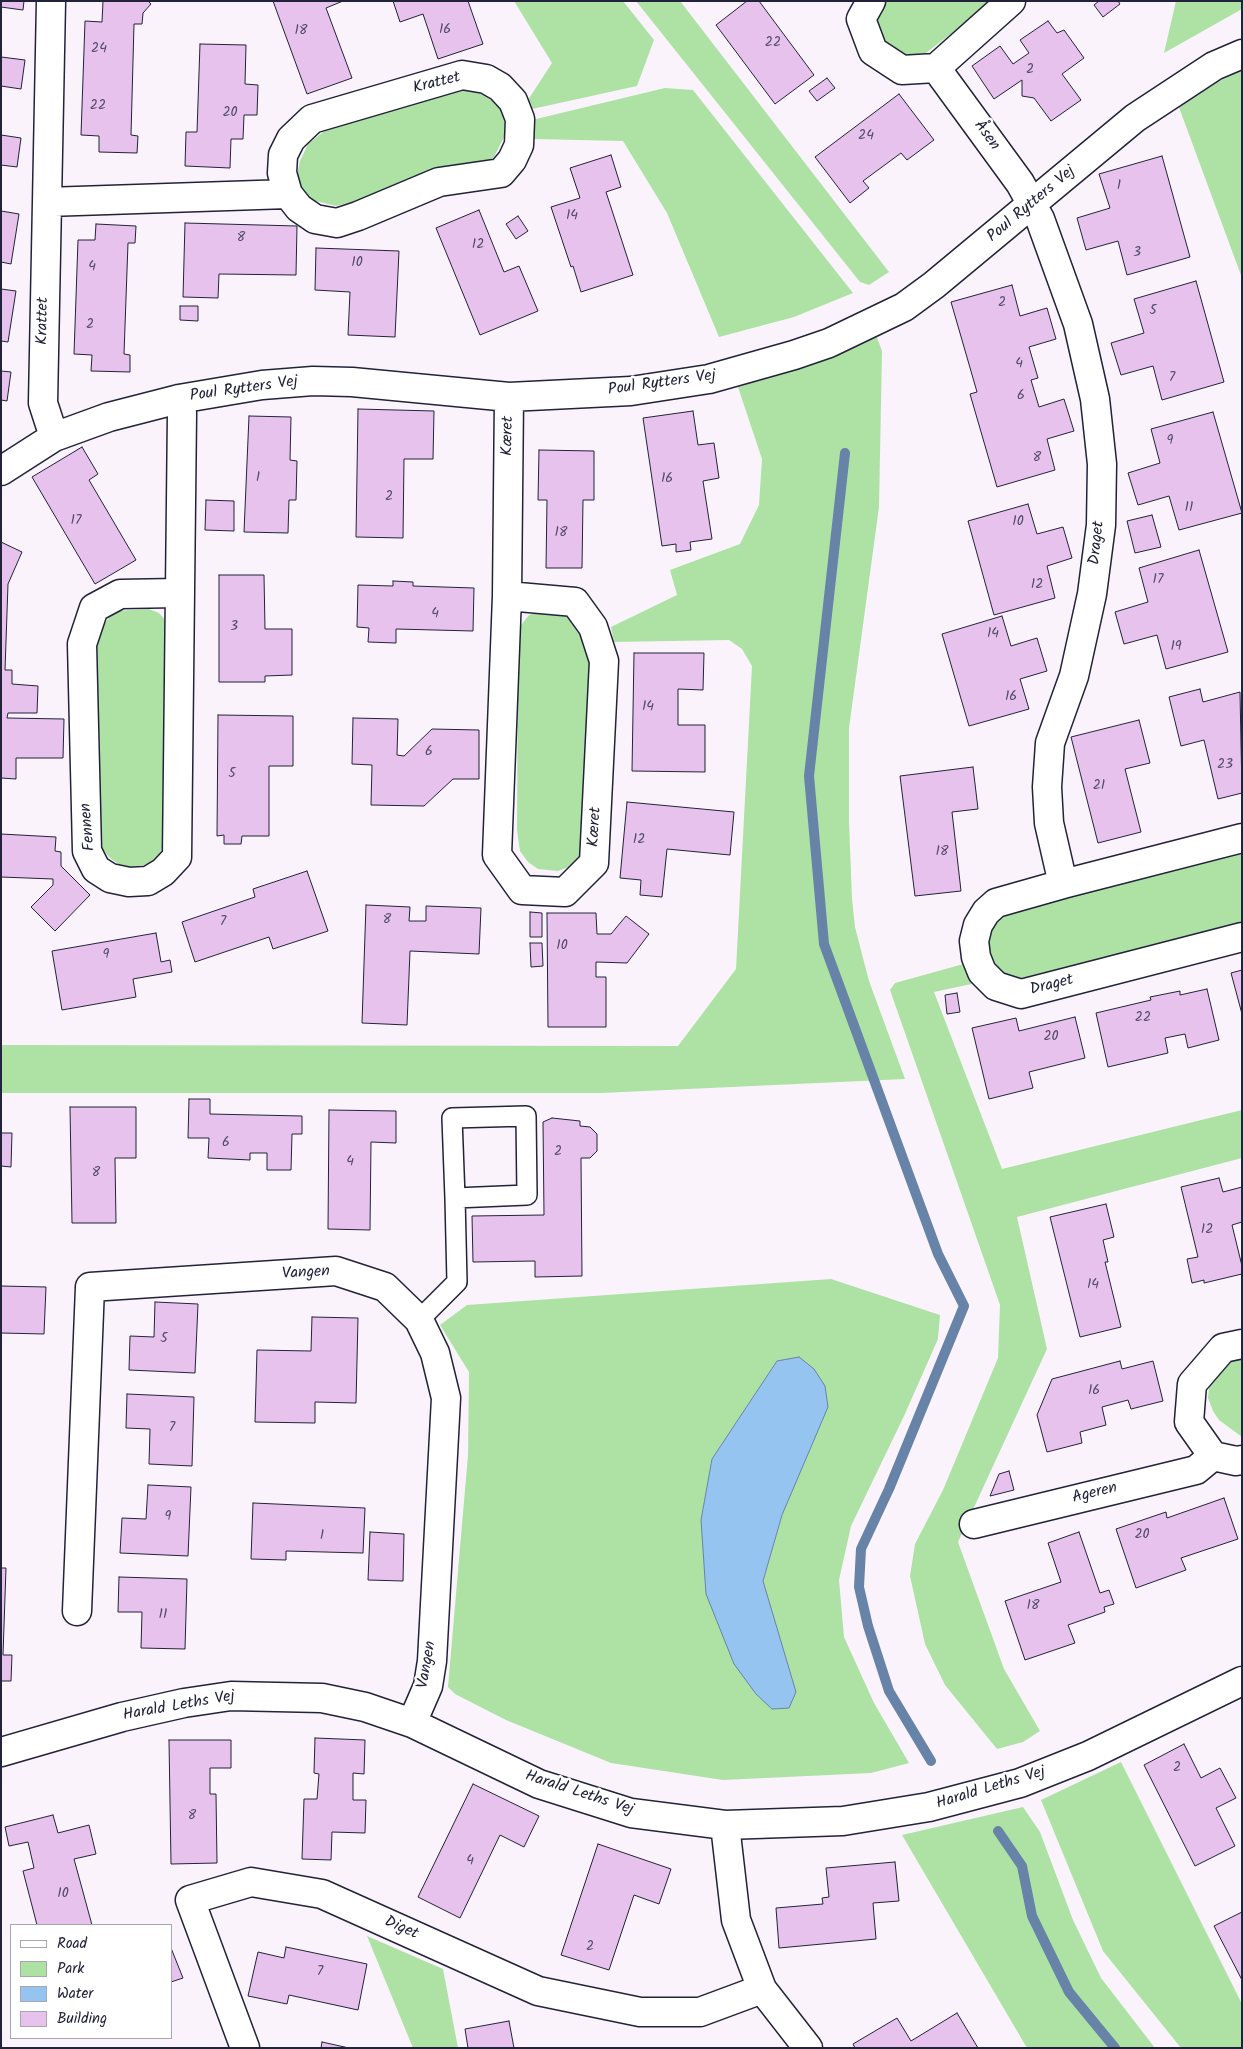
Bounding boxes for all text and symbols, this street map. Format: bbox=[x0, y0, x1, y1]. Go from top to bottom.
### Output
house number: 16 bbox=[439, 23, 451, 39]
house number: 18 bbox=[295, 24, 307, 40]
house number: 22 bbox=[765, 36, 781, 52]
house number: 24 bbox=[91, 42, 107, 58]
house number: 2 bbox=[1026, 63, 1034, 79]
street label: Krattet bbox=[411, 69, 463, 99]
house number: 22 bbox=[90, 99, 106, 115]
house number: 20 bbox=[222, 106, 238, 122]
street label: Åsen bbox=[969, 117, 1003, 155]
house number: 24 bbox=[858, 129, 874, 145]
street label: Poul Rytters Vej bbox=[984, 163, 1080, 247]
house number: 1 bbox=[1117, 179, 1121, 195]
house number: 14 bbox=[566, 209, 578, 225]
house number: 8 bbox=[237, 231, 245, 247]
house number: 12 bbox=[472, 238, 484, 254]
house number: 3 bbox=[1133, 246, 1141, 262]
house number: 10 bbox=[351, 256, 363, 272]
house number: 4 bbox=[88, 260, 96, 276]
house number: 2 bbox=[998, 296, 1006, 312]
street label: Krattet bbox=[34, 297, 54, 345]
house number: 5 bbox=[1149, 304, 1157, 320]
house number: 2 bbox=[86, 318, 94, 334]
house number: 4 bbox=[1015, 357, 1023, 373]
street label: Poul Rytters Vej bbox=[607, 367, 717, 401]
house number: 7 bbox=[1169, 371, 1175, 387]
street label: Poul Rytters Vej bbox=[189, 373, 299, 407]
house number: 6 bbox=[1017, 389, 1025, 405]
street label: Kæret bbox=[499, 416, 519, 456]
house number: 9 bbox=[1167, 434, 1173, 450]
house number: 8 bbox=[1033, 451, 1041, 467]
house number: 1 bbox=[256, 471, 260, 487]
house number: 16 bbox=[661, 472, 673, 488]
house number: 2 bbox=[385, 490, 393, 506]
house number: 11 bbox=[1185, 501, 1193, 517]
house number: 17 bbox=[71, 514, 81, 530]
house number: 10 bbox=[1012, 515, 1024, 531]
street label: Draget bbox=[1086, 520, 1110, 566]
house number: 18 bbox=[555, 526, 567, 542]
house number: 17 bbox=[1153, 573, 1163, 589]
house number: 12 bbox=[1031, 578, 1043, 594]
house number: 4 bbox=[431, 607, 439, 623]
house number: 3 bbox=[230, 620, 238, 636]
house number: 14 bbox=[987, 627, 999, 643]
house number: 19 bbox=[1170, 640, 1182, 656]
house number: 16 bbox=[1005, 690, 1017, 706]
house number: 14 bbox=[642, 700, 654, 716]
house number: 6 bbox=[425, 745, 433, 761]
house number: 23 bbox=[1217, 758, 1233, 774]
house number: 5 bbox=[228, 767, 236, 783]
house number: 21 bbox=[1093, 779, 1105, 795]
street label: Fennen bbox=[77, 802, 101, 852]
street label: Kæret bbox=[585, 807, 607, 847]
house number: 12 bbox=[633, 833, 645, 849]
house number: 18 bbox=[936, 845, 948, 861]
house number: 8 bbox=[383, 913, 391, 929]
house number: 7 bbox=[220, 915, 226, 931]
house number: 10 bbox=[556, 939, 568, 955]
house number: 9 bbox=[103, 948, 109, 964]
street label: Draget bbox=[1028, 971, 1076, 1001]
house number: 22 bbox=[1135, 1011, 1151, 1027]
house number: 20 bbox=[1043, 1030, 1059, 1046]
house number: 6 bbox=[222, 1136, 230, 1152]
house number: 2 bbox=[554, 1145, 562, 1161]
house number: 4 bbox=[346, 1155, 354, 1171]
house number: 8 bbox=[92, 1166, 100, 1182]
house number: 12 bbox=[1201, 1223, 1213, 1239]
street label: Vangen bbox=[282, 1263, 330, 1285]
house number: 14 bbox=[1087, 1278, 1099, 1294]
house number: 5 bbox=[160, 1332, 168, 1348]
house number: 16 bbox=[1088, 1384, 1100, 1400]
house number: 7 bbox=[169, 1421, 175, 1437]
street label: Ageren bbox=[1071, 1479, 1119, 1509]
house number: 9 bbox=[165, 1510, 171, 1526]
house number: 20 bbox=[1134, 1528, 1150, 1544]
house number: 1 bbox=[320, 1529, 324, 1545]
house number: 18 bbox=[1027, 1599, 1039, 1615]
house number: 11 bbox=[159, 1608, 167, 1624]
street label: Vangen bbox=[414, 1640, 442, 1690]
street label: Harald Leths Vej bbox=[122, 1688, 236, 1726]
house number: 2 bbox=[1173, 1761, 1181, 1777]
street label: Harald Leths Vej bbox=[934, 1763, 1048, 1815]
street label: Harald Leths Vej bbox=[522, 1767, 636, 1821]
house number: 8 bbox=[188, 1809, 196, 1825]
house number: 4 bbox=[466, 1854, 474, 1870]
house number: 10 bbox=[57, 1887, 69, 1903]
street label: Diget bbox=[381, 1913, 421, 1945]
legend bbox=[10, 1924, 172, 2039]
text: Road bbox=[57, 1932, 87, 1956]
house number: 2 bbox=[586, 1940, 594, 1956]
text: Park bbox=[57, 1957, 84, 1981]
house number: 7 bbox=[317, 1965, 323, 1981]
text: Water bbox=[57, 1982, 93, 2006]
text: Building bbox=[57, 2007, 107, 2031]

